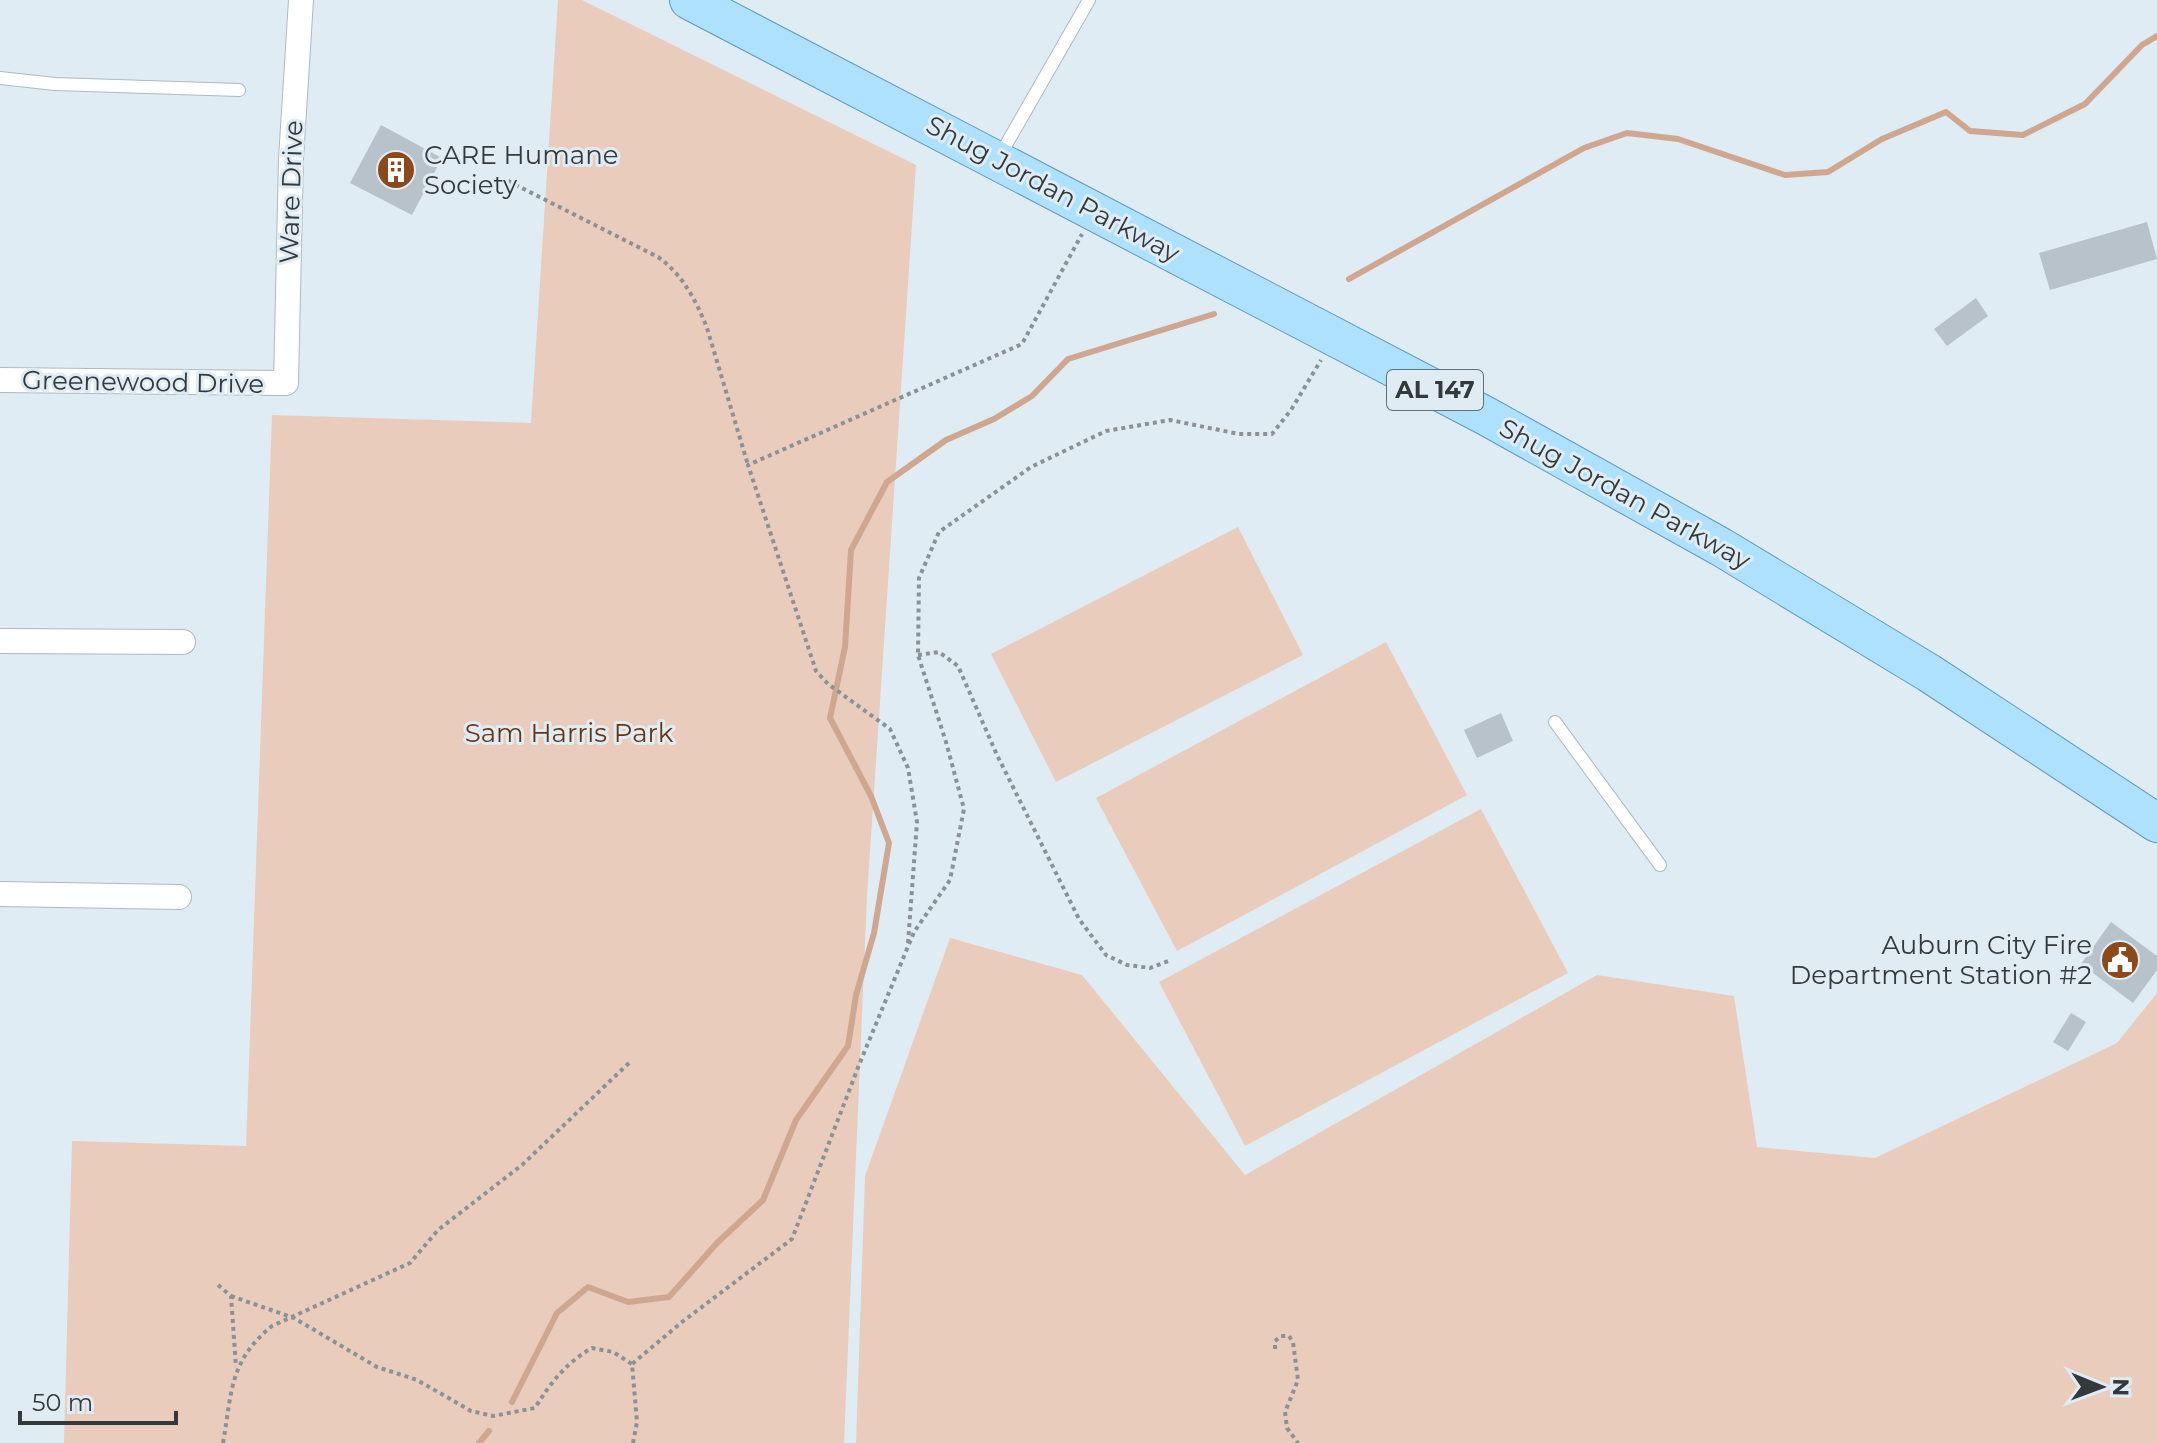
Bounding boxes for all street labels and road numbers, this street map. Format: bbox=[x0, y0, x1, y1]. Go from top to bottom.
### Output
street label: Shug Jordan Parkway bbox=[921, 109, 1186, 270]
street label: Ware Drive bbox=[273, 120, 309, 264]
street label: Greenewood Drive bbox=[22, 364, 264, 400]
road number: AL 147 bbox=[1387, 370, 1483, 410]
street label: Shug Jordan Parkway bbox=[1494, 412, 1757, 577]

